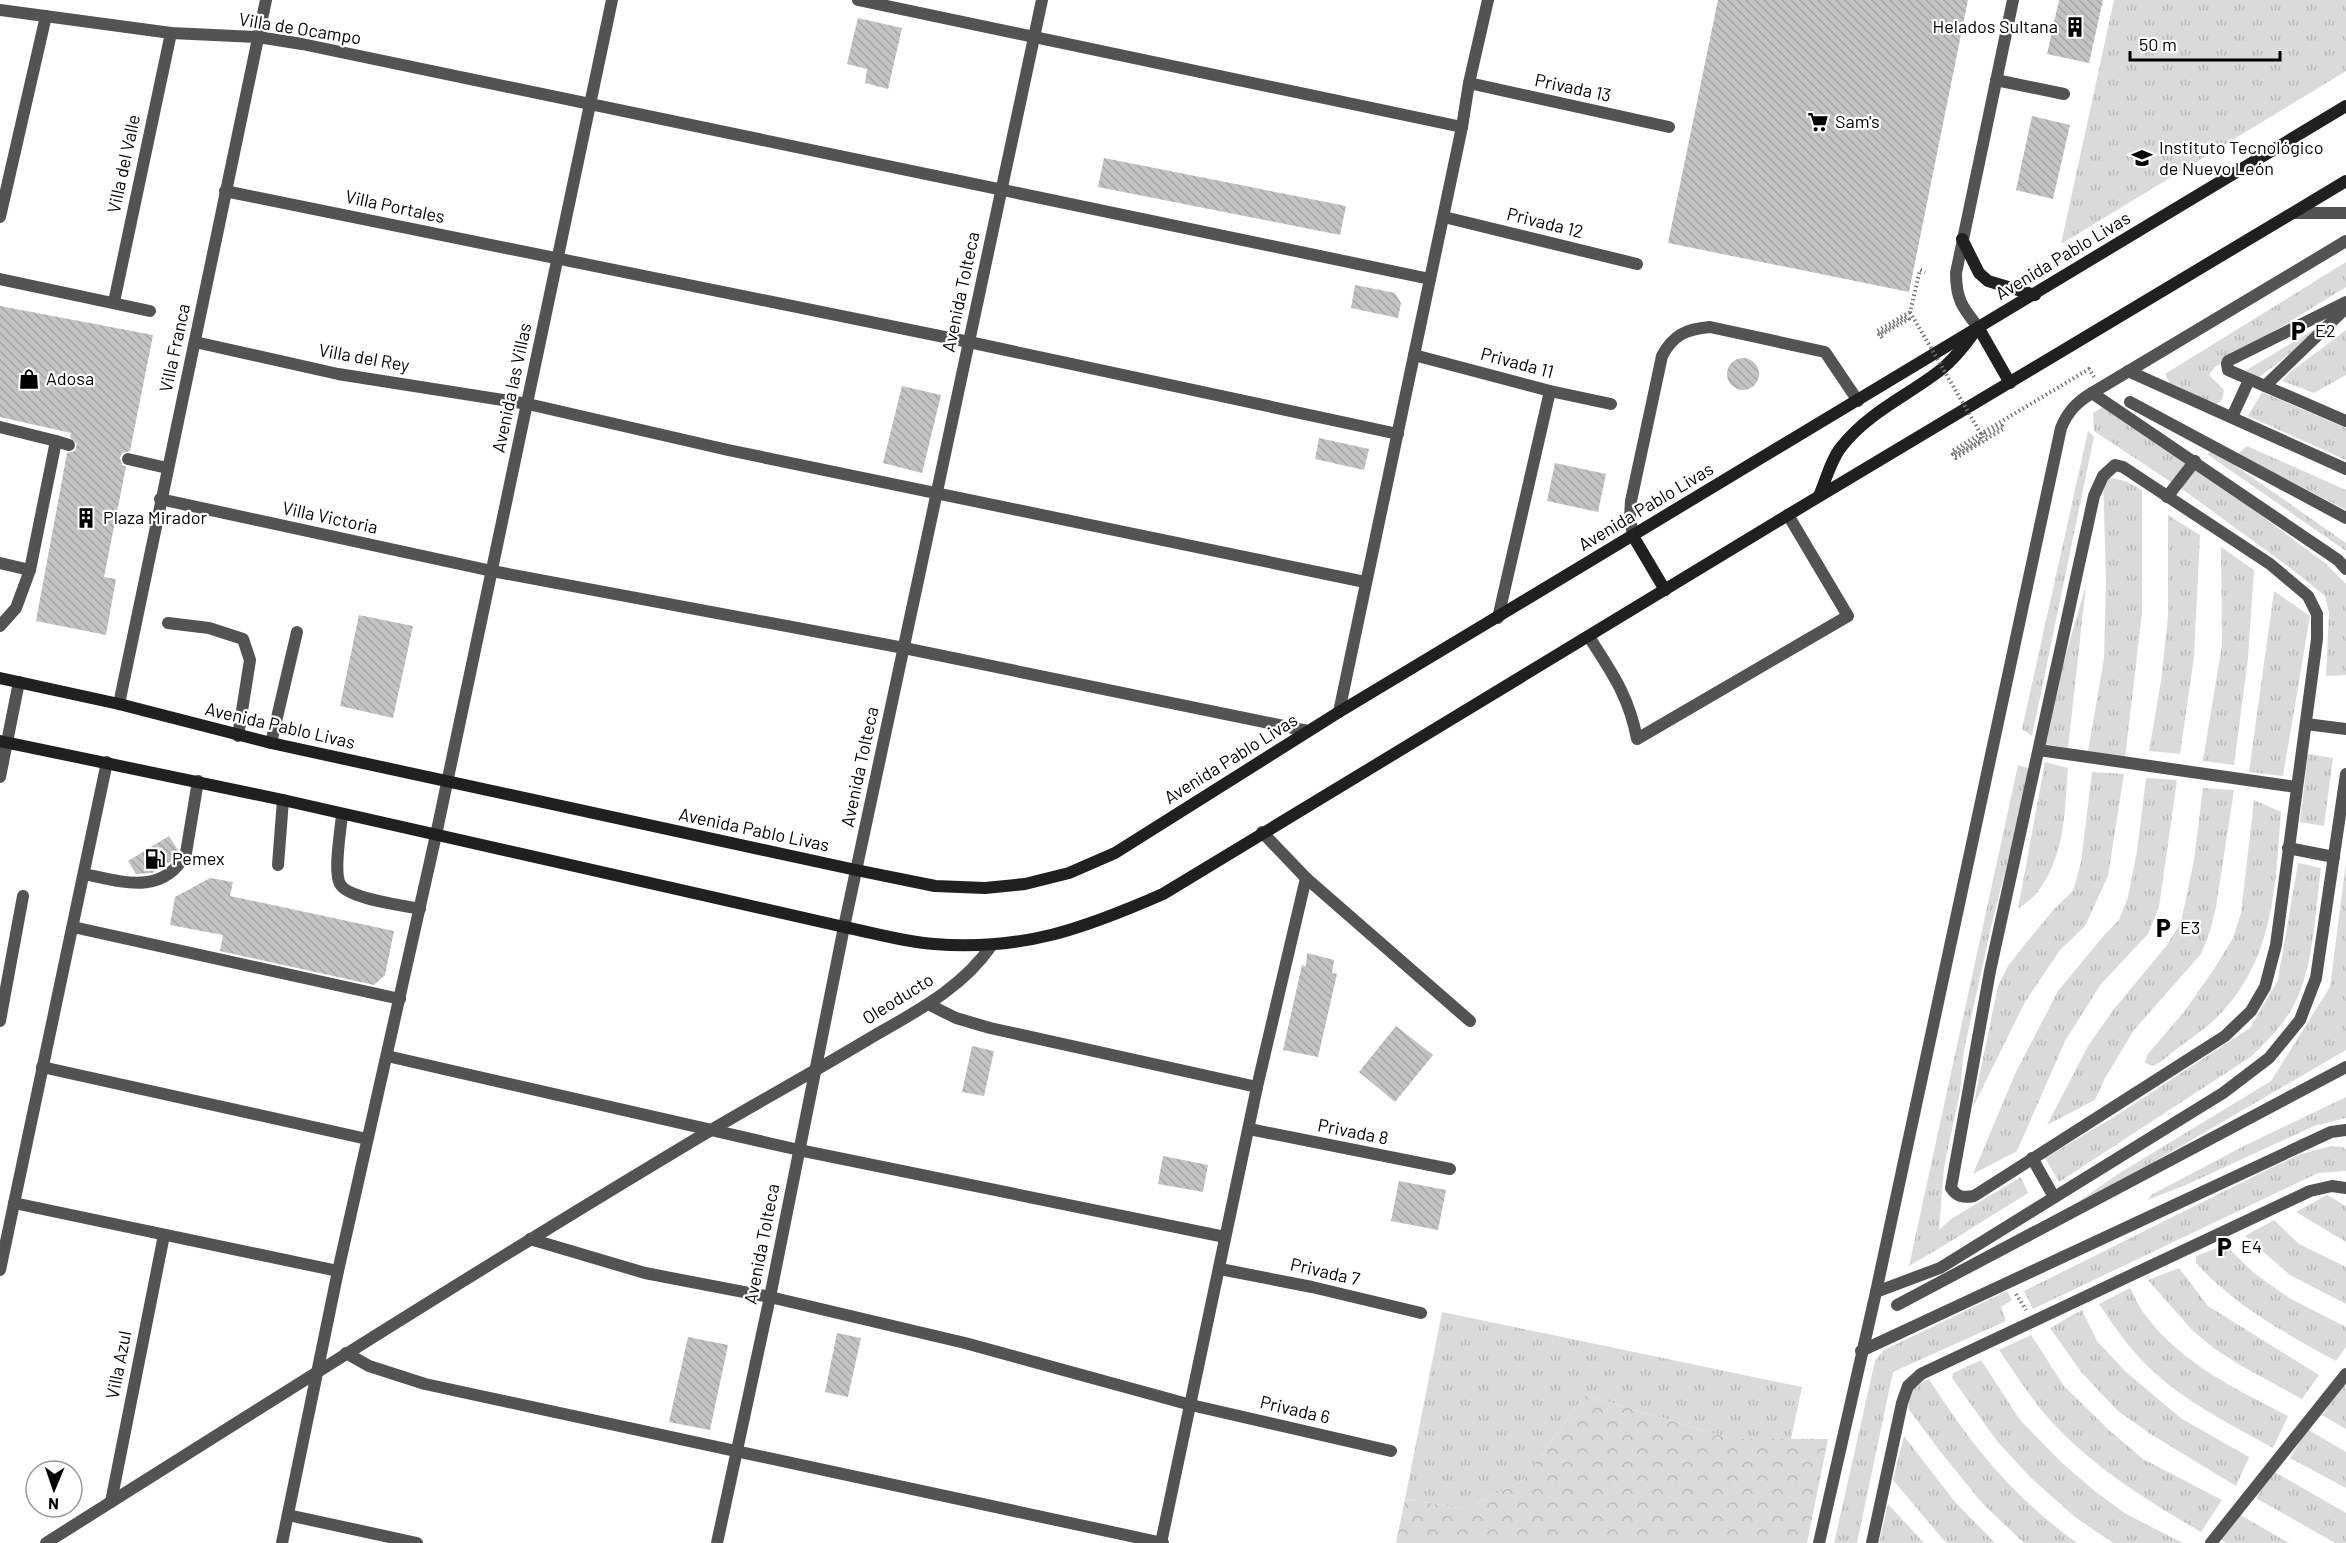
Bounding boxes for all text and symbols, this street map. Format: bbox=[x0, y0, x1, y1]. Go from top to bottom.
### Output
street label: Villa de Ocampo bbox=[237, 7, 363, 49]
place label: Helados Sultana bbox=[1932, 15, 2058, 37]
building icon: Helados Sultana bbox=[2063, 15, 2087, 39]
scale bar bbox=[2130, 24, 2280, 62]
text: 50 m bbox=[2139, 33, 2177, 55]
street label: Privada 13 bbox=[1533, 68, 1613, 106]
supermarket icon: Sam's bbox=[1806, 110, 1830, 134]
place label: Sam's bbox=[1835, 110, 1880, 132]
street label: Villa del Valle bbox=[102, 112, 144, 215]
place label: Instituto Tecnológico de Nuevo León bbox=[2159, 136, 2323, 179]
school or university icon: Instituto Tecnológico de Nuevo León bbox=[2130, 146, 2154, 170]
street label: Villa Portales bbox=[343, 185, 447, 227]
street label: Privada 12 bbox=[1505, 202, 1586, 242]
street label: Avenida Pablo Livas bbox=[1991, 206, 2134, 304]
street label: Avenida Tolteca bbox=[937, 230, 984, 354]
street label: Villa Franca bbox=[154, 301, 194, 394]
parking icon: E2 bbox=[2286, 319, 2310, 343]
place label: E2 bbox=[2315, 319, 2336, 341]
street label: Avenida las Villas bbox=[487, 321, 536, 455]
street label: Villa del Rey bbox=[317, 338, 411, 376]
street label: Privada 11 bbox=[1478, 342, 1556, 382]
shop icon: Adosa bbox=[17, 367, 41, 391]
place label: Adosa bbox=[46, 367, 94, 389]
street label: Avenida Pablo Livas bbox=[1574, 457, 1717, 555]
street label: Villa Victoria bbox=[280, 496, 380, 538]
building icon: Plaza Mirador bbox=[74, 506, 98, 530]
place label: Plaza Mirador bbox=[103, 506, 208, 528]
street label: Avenida Pablo Livas bbox=[203, 697, 357, 753]
street label: Avenida Tolteca bbox=[836, 705, 883, 829]
street label: Avenida Pablo Livas bbox=[1160, 708, 1301, 808]
street label: Avenida Pablo Livas bbox=[677, 802, 832, 856]
fuel station icon: Pemex bbox=[143, 847, 167, 871]
place label: Pemex bbox=[172, 847, 225, 869]
parking icon: E3 bbox=[2151, 916, 2175, 940]
place label: E3 bbox=[2180, 916, 2200, 938]
street label: Oleoducto bbox=[858, 968, 937, 1029]
street label: Privada 8 bbox=[1316, 1113, 1390, 1149]
street label: Avenida Tolteca bbox=[739, 1182, 784, 1306]
parking icon: E4 bbox=[2212, 1235, 2236, 1259]
place label: E4 bbox=[2241, 1235, 2262, 1257]
street label: Privada 7 bbox=[1288, 1252, 1363, 1290]
street label: Villa Azul bbox=[101, 1329, 135, 1401]
street label: Privada 6 bbox=[1258, 1390, 1332, 1428]
north arrow bbox=[24, 1459, 84, 1519]
text: N bbox=[48, 1495, 59, 1514]

